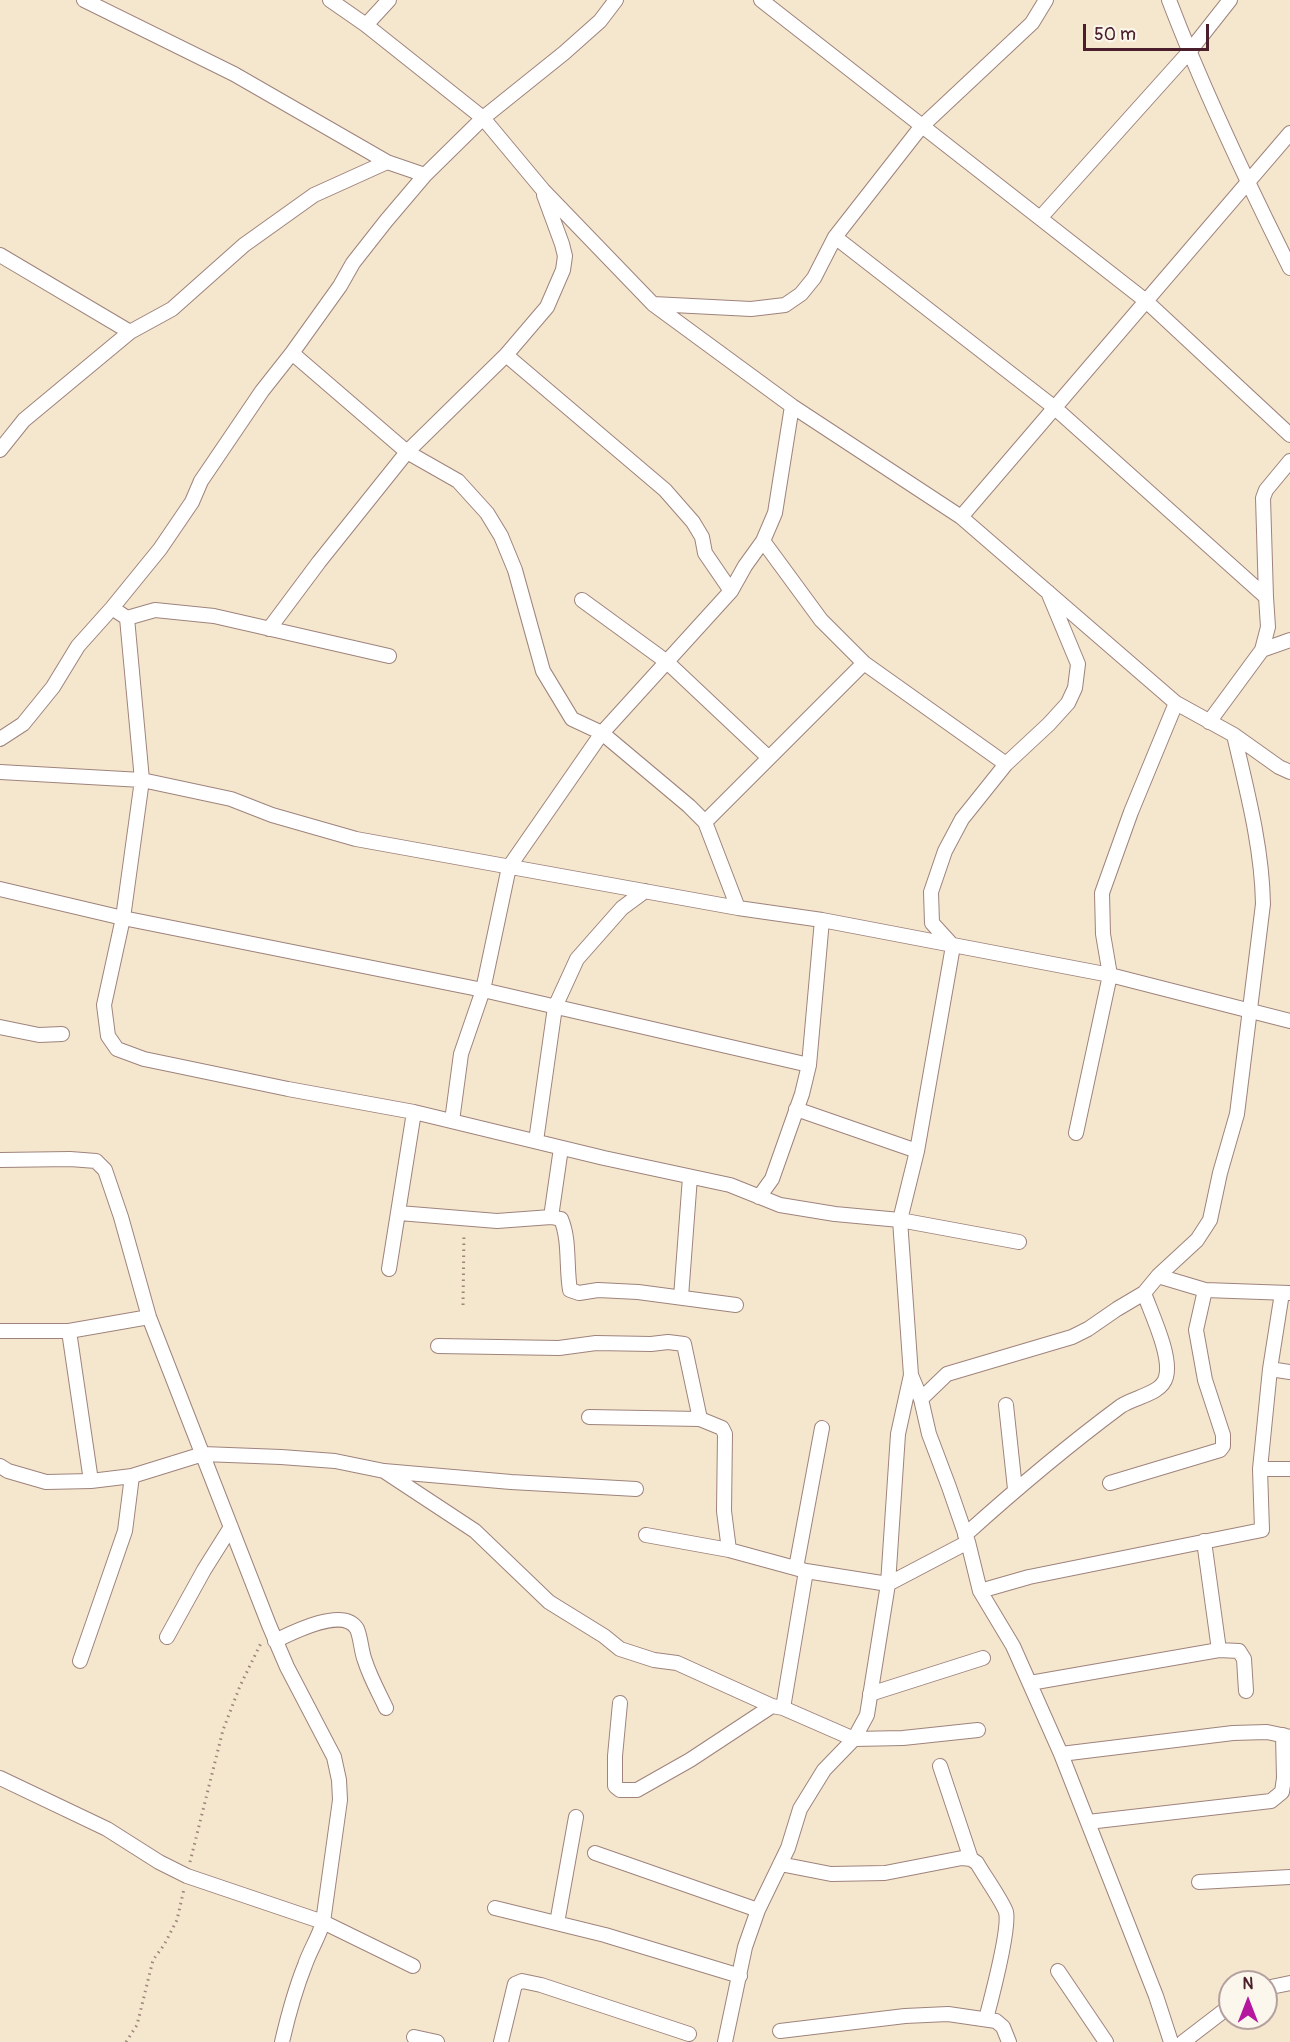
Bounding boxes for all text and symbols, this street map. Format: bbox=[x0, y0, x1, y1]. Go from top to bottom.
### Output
scale bar bbox=[1086, 12, 1212, 50]
text: 50 m bbox=[1094, 23, 1136, 46]
north arrow bbox=[1218, 1970, 1278, 2030]
text: N bbox=[1243, 1974, 1253, 1994]

